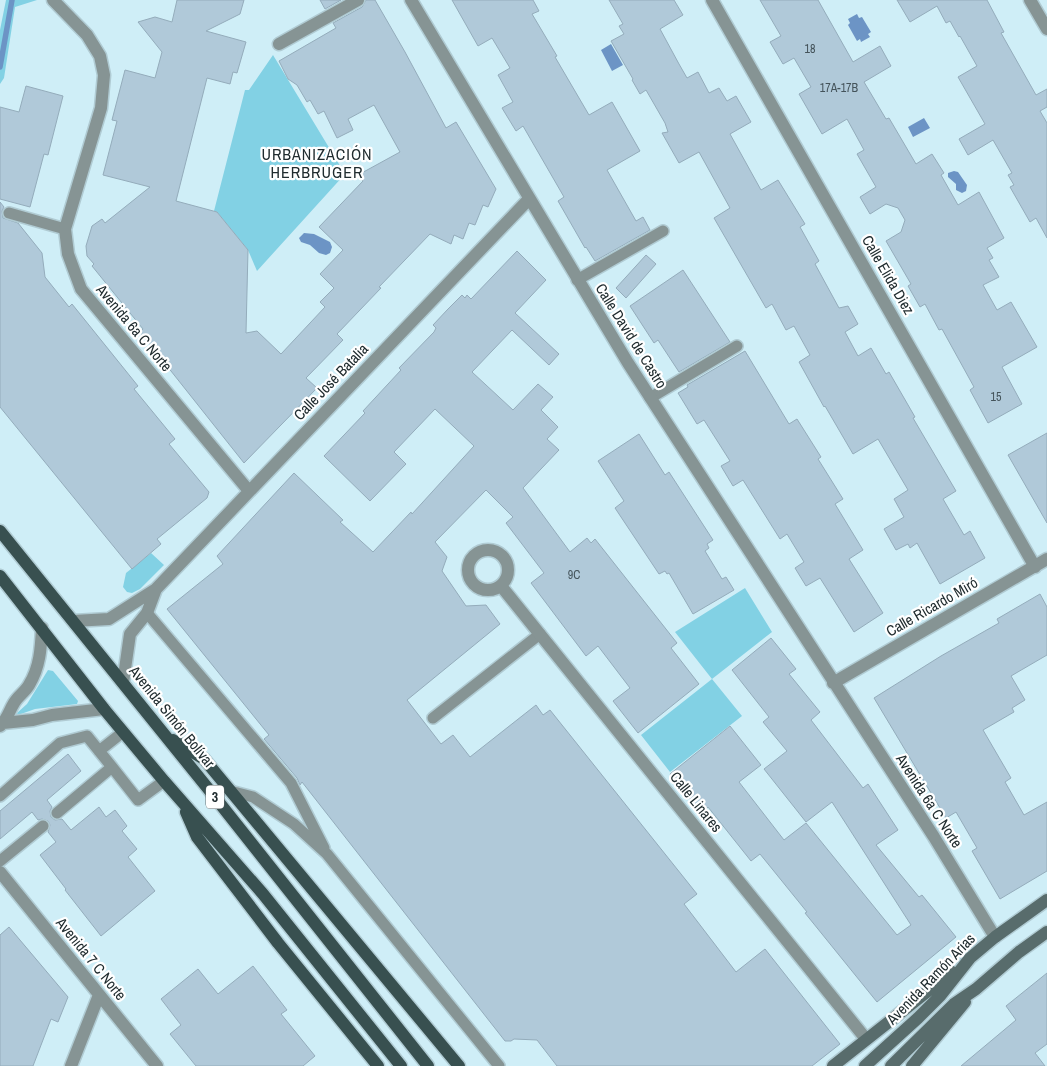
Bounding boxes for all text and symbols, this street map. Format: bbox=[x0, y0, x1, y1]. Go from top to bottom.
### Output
house number: 18 bbox=[805, 41, 815, 57]
house number: 17A-17B bbox=[820, 80, 859, 96]
district label: URBANIZACIÓN HERBRUGER bbox=[261, 143, 373, 183]
street label: Calle Elida Diez bbox=[857, 231, 920, 318]
street label: Avenida 6a C Norte bbox=[91, 279, 177, 376]
street label: Calle David de Castro bbox=[591, 279, 672, 392]
street label: Calle José Batalia bbox=[289, 339, 373, 425]
house number: 15 bbox=[991, 389, 1002, 405]
house number: 9C bbox=[568, 567, 580, 583]
street label: Calle Ricardo Miró bbox=[882, 572, 982, 641]
street label: Avenida Simón Bolívar bbox=[124, 660, 220, 772]
street label: Avenida 6a C Norte bbox=[891, 749, 968, 852]
street label: Calle Linares bbox=[665, 767, 727, 836]
road number: 3 bbox=[206, 786, 224, 809]
street label: Avenida 7 C Norte bbox=[51, 912, 131, 1005]
street label: Avenida Ramón Arias bbox=[881, 928, 980, 1030]

